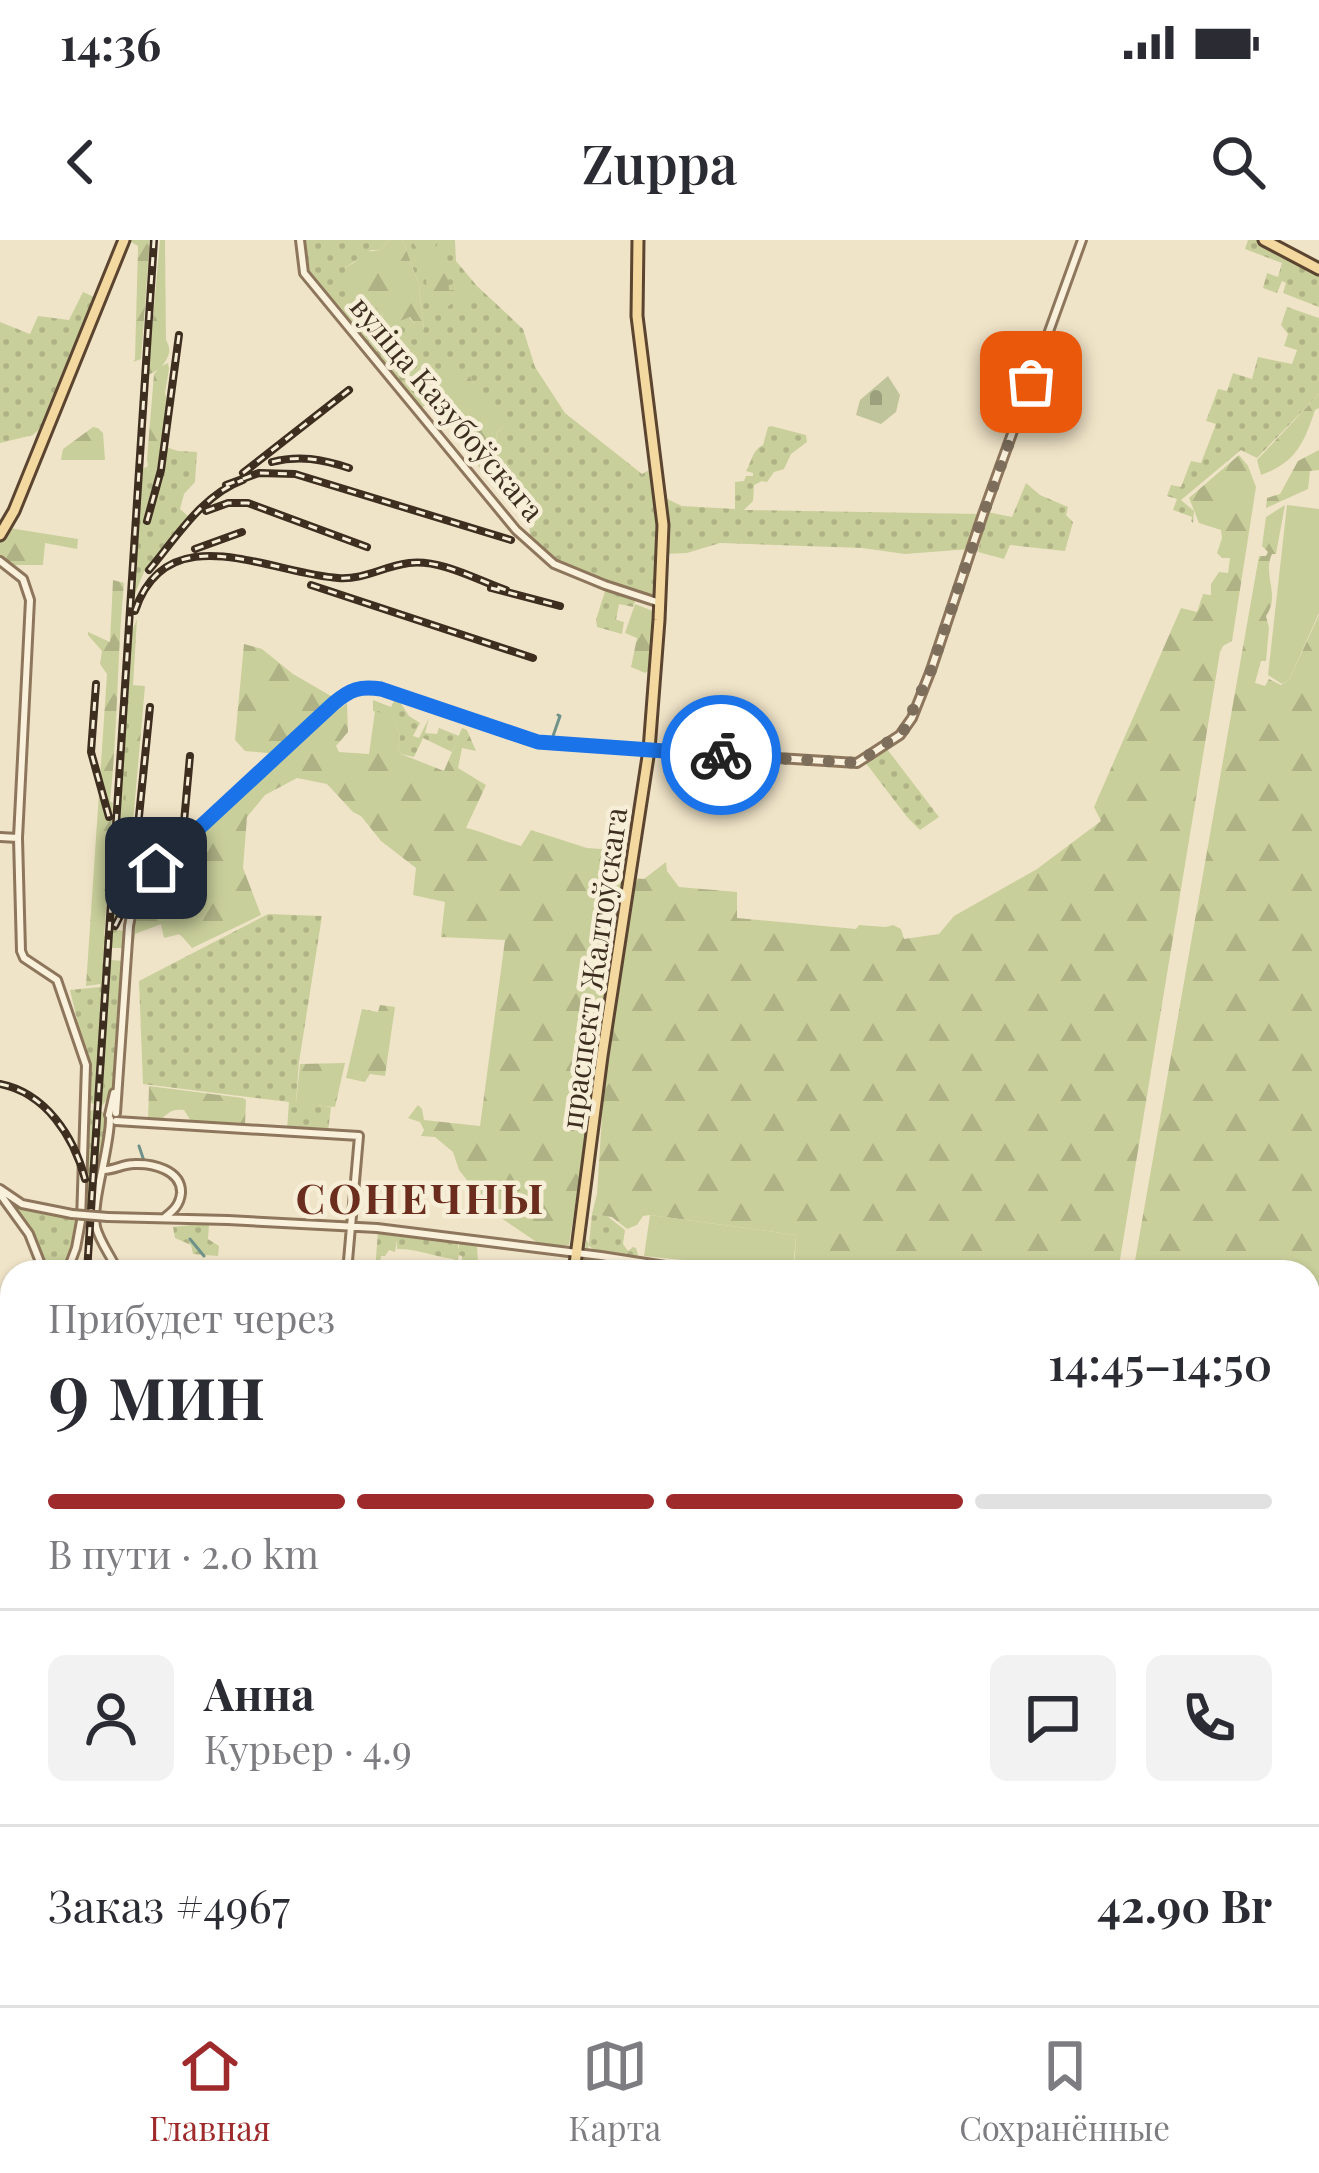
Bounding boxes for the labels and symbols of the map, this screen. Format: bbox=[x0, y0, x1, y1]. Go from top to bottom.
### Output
street label: вуліца Казубоўскага bbox=[342, 287, 554, 529]
pin bbox=[980, 331, 1082, 433]
courier bbox=[661, 695, 781, 815]
street label: праспект Жалтоўскага bbox=[551, 805, 635, 1131]
pin bbox=[105, 817, 207, 919]
district label: СОНЕЧНЫ bbox=[296, 1169, 546, 1225]

